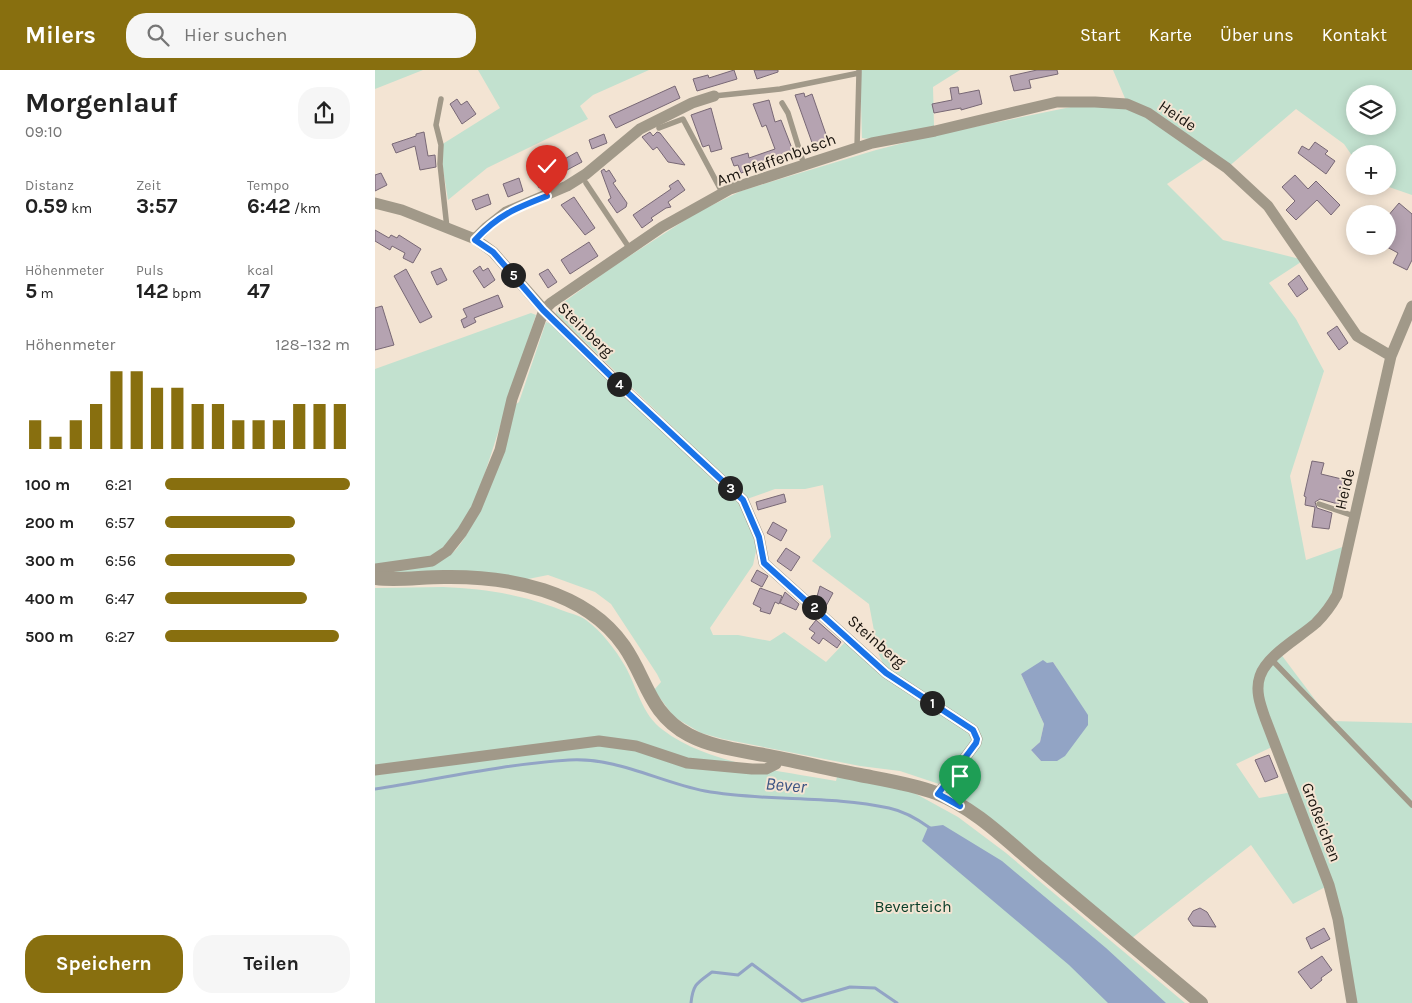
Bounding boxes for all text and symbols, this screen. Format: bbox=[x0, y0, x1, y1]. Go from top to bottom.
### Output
search box bbox=[126, 13, 476, 58]
text: Milers bbox=[25, 21, 96, 49]
icon: search bbox=[144, 21, 172, 49]
text: Hier suchen bbox=[184, 24, 287, 46]
text: Start bbox=[1080, 24, 1121, 46]
text: Karte bbox=[1149, 24, 1192, 46]
text: Über uns bbox=[1220, 24, 1294, 46]
text: Kontakt bbox=[1322, 24, 1387, 46]
map controls bbox=[1346, 85, 1396, 255]
button: layers bbox=[1346, 85, 1396, 135]
text: Morgenlauf bbox=[25, 86, 177, 119]
button: share bbox=[298, 87, 350, 139]
street label: Heide bbox=[1155, 96, 1200, 135]
text: 09:10 bbox=[25, 122, 62, 141]
street label: Am Pfaffenbusch bbox=[714, 129, 838, 190]
pin bbox=[526, 145, 568, 196]
button: + bbox=[1346, 145, 1396, 195]
icon: check bbox=[533, 152, 561, 180]
text: Distanz bbox=[25, 177, 74, 194]
text: Zeit bbox=[136, 177, 161, 194]
text: Tempo bbox=[247, 177, 289, 194]
text: 0.59 bbox=[25, 194, 68, 218]
text: 3:57 bbox=[136, 194, 177, 218]
text: 6:42 bbox=[247, 194, 291, 218]
text: km bbox=[68, 200, 92, 217]
text: /km bbox=[291, 200, 321, 217]
button: − bbox=[1346, 205, 1396, 255]
text: Höhenmeter bbox=[25, 262, 104, 279]
text: Puls bbox=[136, 262, 164, 279]
text: kcal bbox=[247, 262, 274, 279]
pin: 5 bbox=[501, 262, 525, 288]
text: 5 bbox=[509, 267, 518, 284]
text: 5 bbox=[25, 279, 37, 303]
text: 142 bbox=[136, 279, 169, 303]
text: 47 bbox=[247, 279, 270, 303]
text: m bbox=[37, 285, 54, 302]
text: bpm bbox=[169, 285, 202, 302]
street label: Steinberg bbox=[554, 298, 618, 361]
text: Höhenmeter bbox=[25, 335, 115, 354]
text: 128–132 m bbox=[275, 335, 350, 354]
pin: 4 bbox=[607, 372, 631, 396]
text: 4 bbox=[615, 376, 624, 393]
street label: Heide bbox=[1331, 467, 1358, 511]
text: 100 m bbox=[25, 475, 70, 494]
text: 6:21 bbox=[105, 475, 132, 494]
pin: 3 bbox=[717, 476, 743, 500]
text: 3 bbox=[726, 480, 735, 497]
text: 200 m bbox=[25, 513, 74, 532]
text: 6:57 bbox=[105, 513, 134, 532]
text: 300 m bbox=[25, 551, 74, 570]
text: 6:56 bbox=[105, 551, 136, 570]
text: 400 m bbox=[25, 589, 74, 608]
text: 6:47 bbox=[105, 589, 134, 608]
pin: 2 bbox=[801, 594, 827, 620]
text: 2 bbox=[810, 599, 819, 616]
street label: Steinberg bbox=[844, 611, 910, 672]
text: 500 m bbox=[25, 627, 74, 646]
text: 6:27 bbox=[105, 627, 135, 646]
pin: 1 bbox=[919, 690, 945, 716]
text: 1 bbox=[930, 695, 935, 712]
pin bbox=[939, 755, 981, 806]
icon: arrive bbox=[946, 762, 974, 790]
water label: Bever bbox=[765, 772, 808, 798]
street label: Großeichen bbox=[1298, 780, 1345, 865]
park label: Beverteich bbox=[874, 897, 952, 916]
button: Speichern bbox=[25, 935, 183, 993]
button: Teilen bbox=[193, 935, 350, 993]

